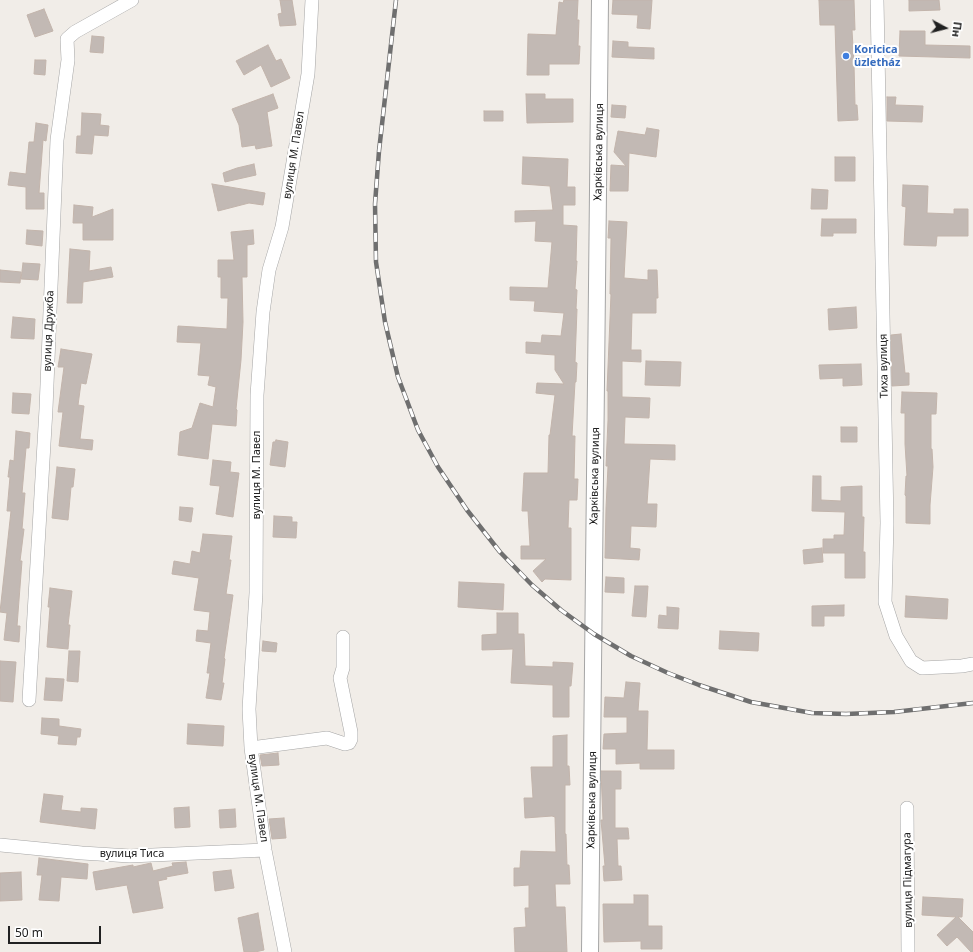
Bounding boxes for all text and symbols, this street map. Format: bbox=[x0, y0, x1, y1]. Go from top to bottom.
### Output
north arrow bbox=[925, 8, 965, 48]
text: Пн bbox=[949, 21, 966, 38]
place label: Koricica üzletház bbox=[854, 43, 900, 69]
marker: Koricica üzletház bbox=[841, 51, 851, 61]
street label: Харківська вулиця bbox=[592, 103, 606, 201]
street label: вулиця М. Павел bbox=[281, 110, 307, 200]
street label: вулиця Дружба bbox=[41, 290, 57, 372]
street label: Тиха вулиця bbox=[877, 334, 891, 398]
street label: Харківська вулиця bbox=[588, 427, 602, 525]
street label: вулиця М. Павел bbox=[250, 430, 264, 520]
street label: Харківська вулиця bbox=[585, 751, 599, 849]
street label: вулиця М. Павел bbox=[245, 753, 271, 843]
street label: вулиця Підмагура bbox=[901, 832, 915, 928]
street label: вулиця Тиса bbox=[100, 847, 164, 861]
scale bar bbox=[10, 918, 103, 944]
text: 50 m bbox=[15, 924, 43, 941]

